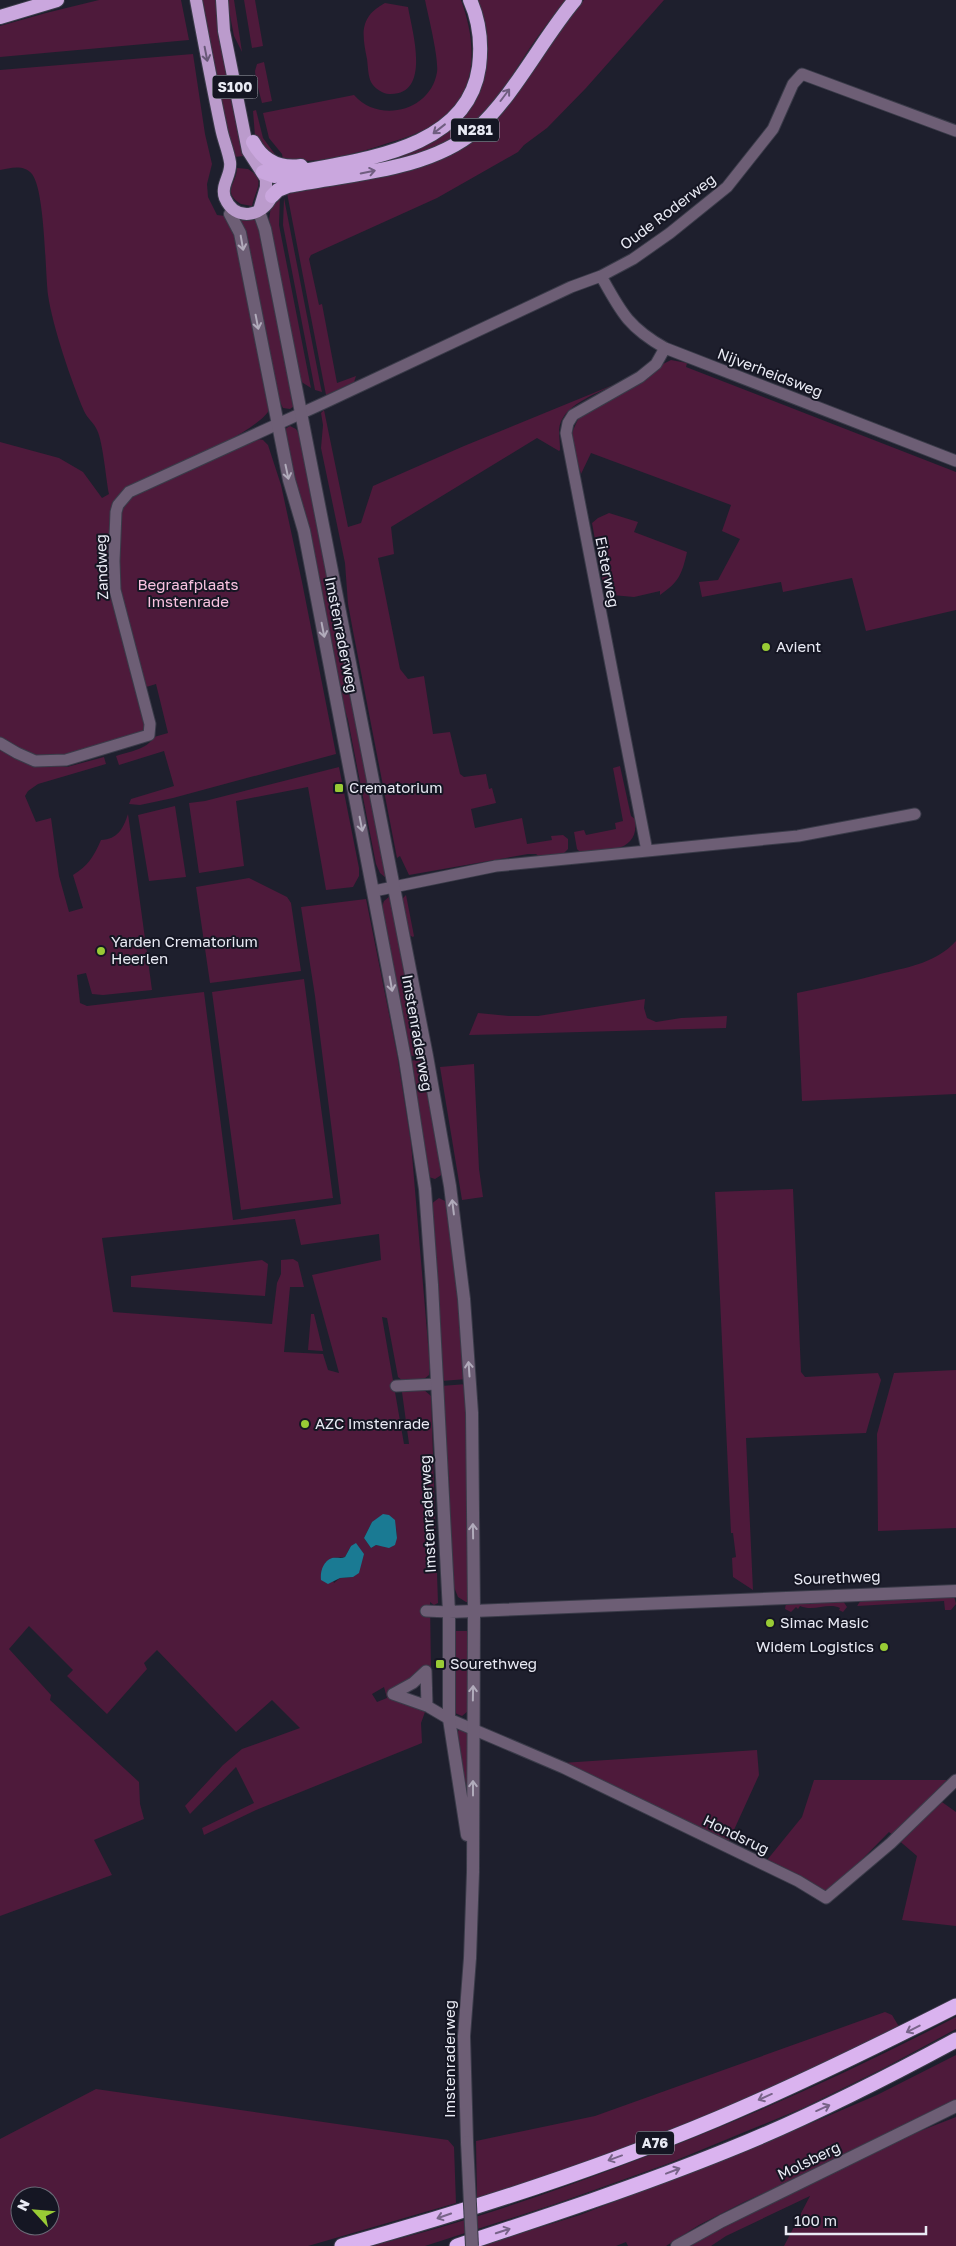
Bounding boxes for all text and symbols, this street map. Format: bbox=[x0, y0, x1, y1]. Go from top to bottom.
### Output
one-way arrow bbox=[202, 46, 211, 62]
road number: S100 bbox=[212, 75, 258, 98]
one-way arrow bbox=[500, 88, 510, 102]
road number: N281 bbox=[451, 118, 499, 142]
one-way arrow bbox=[433, 124, 446, 135]
one-way arrow bbox=[359, 166, 375, 176]
street label: Oude Roderweg bbox=[616, 169, 719, 253]
one-way arrow bbox=[237, 234, 247, 250]
one-way arrow bbox=[252, 313, 262, 329]
street label: Nijverheidsweg bbox=[715, 344, 825, 400]
one-way arrow bbox=[283, 463, 292, 479]
street label: Zandweg bbox=[91, 534, 111, 600]
street label: Eisterweg bbox=[592, 535, 624, 609]
park label: Begraafplaats Imstenrade bbox=[138, 575, 238, 610]
street label: Imstenraderweg bbox=[322, 575, 362, 694]
one-way arrow bbox=[319, 622, 329, 638]
place label: Avient bbox=[776, 637, 821, 655]
marker: Avient bbox=[760, 641, 772, 653]
place label: Crematorium bbox=[349, 778, 442, 796]
marker: Crematorium bbox=[333, 782, 345, 794]
one-way arrow bbox=[357, 816, 367, 832]
place label: Yarden Crematorium Heerlen bbox=[111, 932, 258, 967]
marker: Yarden Crematorium Heerlen bbox=[95, 945, 107, 957]
street label: Imstenraderweg bbox=[399, 973, 437, 1093]
one-way arrow bbox=[387, 975, 397, 991]
one-way arrow bbox=[448, 1199, 458, 1215]
one-way arrow bbox=[464, 1361, 474, 1377]
place label: AZC Imstenrade bbox=[315, 1414, 430, 1432]
marker: AZC Imstenrade bbox=[299, 1418, 311, 1430]
street label: Imstenraderweg bbox=[415, 1455, 439, 1573]
one-way arrow bbox=[468, 1523, 478, 1540]
street label: Sourethweg bbox=[793, 1566, 881, 1588]
place label: Simac Masic bbox=[780, 1613, 869, 1631]
marker: Simac Masic bbox=[764, 1617, 776, 1629]
place label: Widem Logistics bbox=[756, 1637, 874, 1655]
marker: Widem Logistics bbox=[878, 1641, 890, 1653]
place label: Sourethweg bbox=[450, 1654, 537, 1672]
marker: Sourethweg bbox=[434, 1658, 446, 1670]
one-way arrow bbox=[468, 1686, 478, 1702]
one-way arrow bbox=[468, 1781, 478, 1797]
street label: Hondsrug bbox=[701, 1810, 772, 1858]
street label: Imstenraderweg bbox=[440, 2000, 458, 2118]
one-way arrow bbox=[905, 2024, 920, 2034]
one-way arrow bbox=[758, 2093, 773, 2103]
one-way arrow bbox=[815, 2102, 830, 2112]
road number: A76 bbox=[636, 2132, 674, 2154]
street label: Molsberg bbox=[774, 2137, 843, 2183]
one-way arrow bbox=[607, 2154, 623, 2163]
one-way arrow bbox=[665, 2166, 680, 2175]
north arrow bbox=[10, 2186, 60, 2236]
text: N bbox=[13, 2197, 33, 2214]
scale bar bbox=[786, 2204, 926, 2236]
text: 100 m bbox=[794, 2211, 837, 2229]
one-way arrow bbox=[437, 2212, 453, 2222]
one-way arrow bbox=[495, 2226, 511, 2235]

